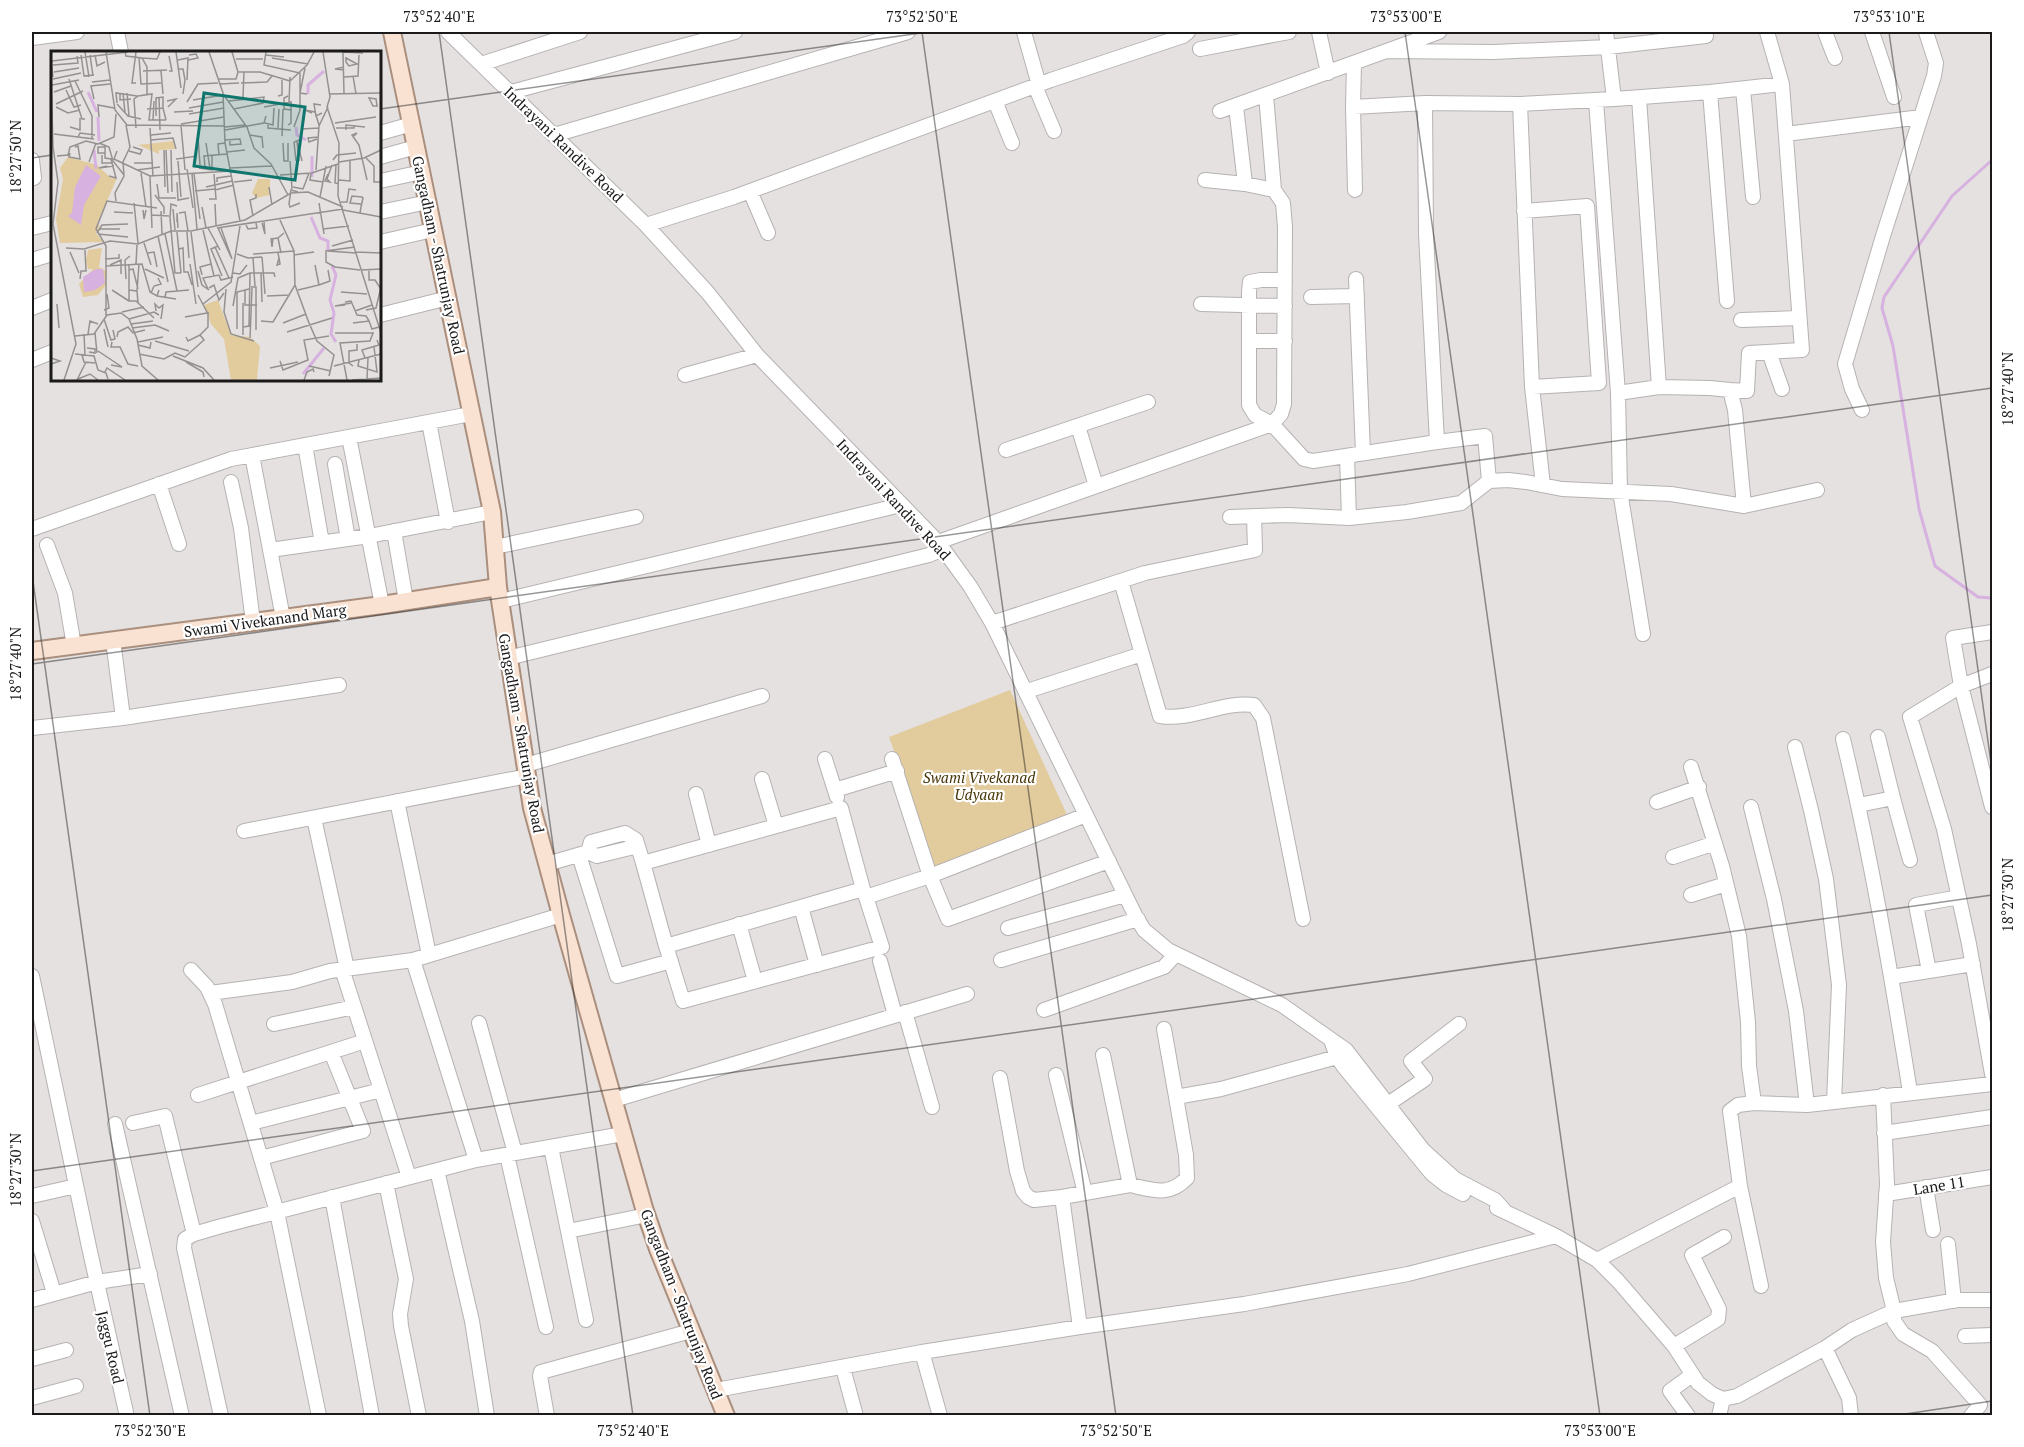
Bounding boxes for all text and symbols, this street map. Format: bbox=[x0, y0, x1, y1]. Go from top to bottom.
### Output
text: 73°52'40"E bbox=[403, 6, 475, 26]
text: 73°52'50"E bbox=[886, 6, 958, 26]
text: 73°53'00"E bbox=[1370, 6, 1442, 26]
text: 73°53'10"E bbox=[1853, 6, 1925, 26]
inset map bbox=[51, 51, 381, 381]
street label: Indrayani Randive Road bbox=[500, 82, 628, 206]
text: 18°27'50"N bbox=[5, 120, 25, 194]
street label: Gangadham - Shatrunjay Road bbox=[408, 154, 470, 356]
text: 18°27'40"N bbox=[1997, 352, 2017, 426]
street label: Indrayani Randive Road bbox=[832, 434, 956, 564]
street label: Swami Vivekanand Marg bbox=[183, 599, 349, 641]
text: 18°27'40"N bbox=[5, 627, 25, 701]
street label: Gangadham - Shatrunjay Road bbox=[495, 632, 549, 834]
park label: Swami Vivekanad Udyaan bbox=[923, 767, 1036, 804]
text: 18°27'30"N bbox=[1997, 858, 2017, 932]
text: 18°27'30"N bbox=[5, 1133, 25, 1207]
street label: Lane 11 bbox=[1912, 1171, 1966, 1199]
street label: Gangadham - Shatrunjay Road bbox=[636, 1206, 728, 1402]
street label: Jaggu Road bbox=[93, 1309, 129, 1385]
text: 73°52'30"E bbox=[114, 1420, 186, 1440]
text: 73°52'40"E bbox=[597, 1420, 669, 1440]
text: 73°52'50"E bbox=[1080, 1420, 1152, 1440]
text: 73°53'00"E bbox=[1564, 1420, 1636, 1440]

